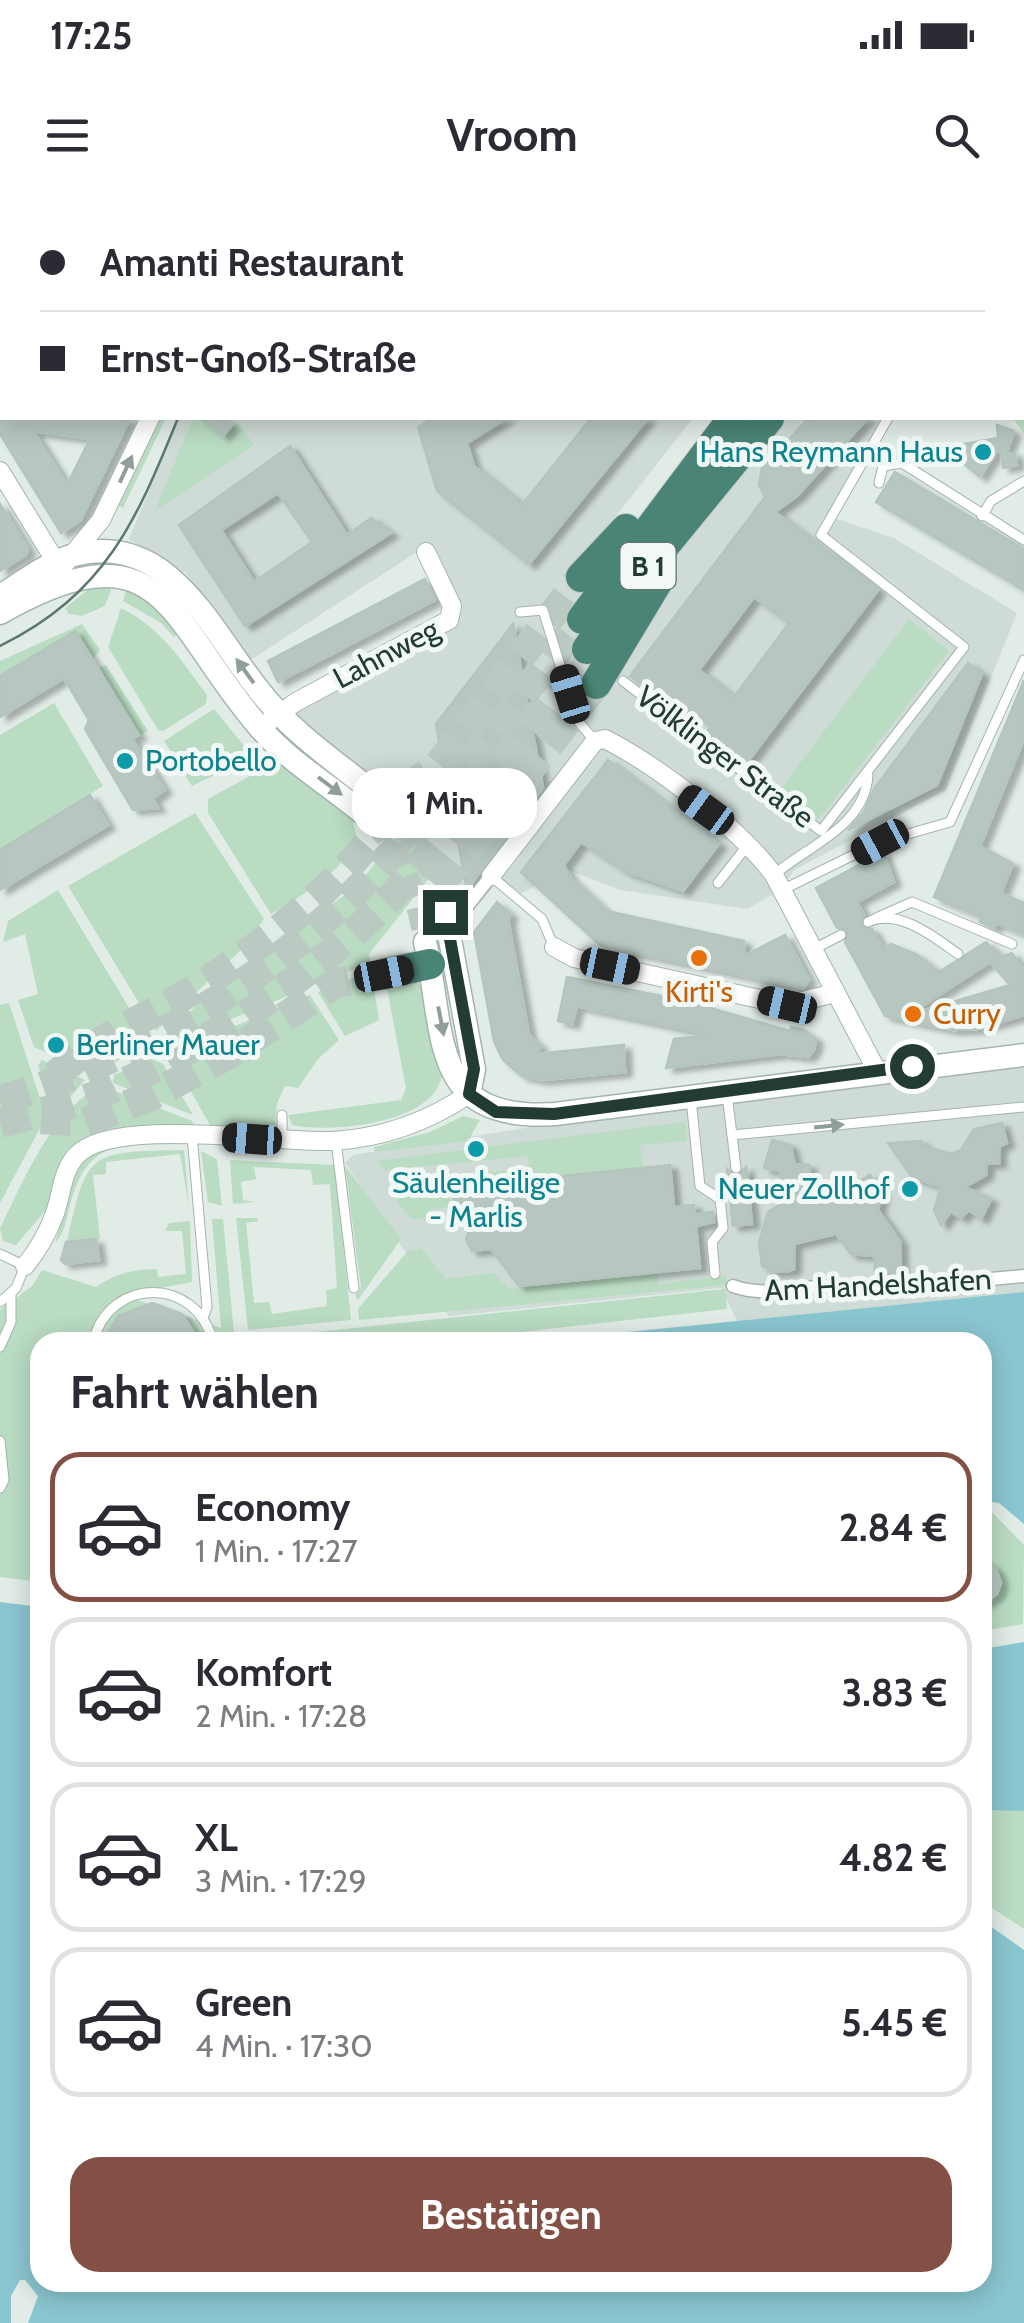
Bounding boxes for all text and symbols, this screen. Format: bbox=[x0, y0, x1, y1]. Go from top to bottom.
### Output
text: 17:25 bbox=[50, 12, 132, 59]
icon: menu bbox=[40, 108, 95, 163]
text: Vroom bbox=[446, 108, 578, 162]
icon: search bbox=[929, 108, 984, 163]
text: Amanti Restaurant bbox=[100, 239, 404, 286]
text: Ernst-Gnoß-Straße bbox=[100, 335, 416, 382]
place label: Hans Reymann Haus bbox=[699, 433, 963, 470]
marker: Hans Reymann Haus bbox=[972, 441, 994, 463]
one-way arrow bbox=[117, 454, 134, 483]
road number: B 1 bbox=[620, 543, 676, 589]
street label: Lahnweg bbox=[327, 610, 446, 697]
one-way arrow bbox=[236, 658, 255, 685]
car bbox=[547, 661, 593, 727]
street label: Völklinger Straße bbox=[629, 678, 822, 836]
place label: Portobello bbox=[145, 742, 277, 779]
marker: Portobello bbox=[114, 750, 136, 772]
callout: 1 Min. bbox=[352, 767, 538, 837]
one-way arrow bbox=[317, 776, 343, 796]
car bbox=[673, 780, 739, 840]
text: 1 Min. bbox=[406, 783, 483, 822]
car bbox=[846, 815, 914, 869]
route end bbox=[423, 890, 468, 935]
car bbox=[578, 945, 642, 987]
marker: Kirti's bbox=[688, 947, 710, 969]
car bbox=[352, 954, 416, 994]
place label: Kirti's bbox=[665, 973, 733, 1010]
car bbox=[754, 984, 820, 1026]
place label: Curry bbox=[933, 995, 1001, 1032]
marker: Curry bbox=[902, 1003, 924, 1025]
one-way arrow bbox=[433, 1006, 449, 1037]
place label: Berliner Mauer bbox=[76, 1026, 260, 1063]
marker: Berliner Mauer bbox=[45, 1034, 67, 1056]
route start bbox=[890, 1044, 935, 1089]
one-way arrow bbox=[814, 1117, 845, 1133]
car bbox=[221, 1122, 283, 1156]
marker: Säulenheilige - Marlis bbox=[465, 1138, 487, 1160]
place label: Säulenheilige - Marlis bbox=[392, 1164, 560, 1235]
place label: Neuer Zollhof bbox=[718, 1170, 890, 1207]
marker: Neuer Zollhof bbox=[899, 1178, 921, 1200]
street label: Am Handelshafen bbox=[763, 1260, 992, 1309]
text: Fahrt wählen bbox=[70, 1365, 319, 1419]
icon: car bbox=[75, 1482, 165, 1572]
text: Economy bbox=[195, 1484, 350, 1531]
text: 2.84 € bbox=[839, 1504, 947, 1551]
text: 1 Min. · 17:27 bbox=[195, 1531, 358, 1570]
icon: car bbox=[75, 1647, 165, 1737]
text: Komfort bbox=[195, 1649, 332, 1696]
text: 3.83 € bbox=[842, 1669, 947, 1716]
text: 2 Min. · 17:28 bbox=[195, 1696, 367, 1735]
icon: car bbox=[75, 1812, 165, 1902]
text: XL bbox=[195, 1814, 238, 1861]
text: 4.82 € bbox=[839, 1834, 947, 1881]
text: 3 Min. · 17:29 bbox=[195, 1861, 367, 1900]
icon: car bbox=[75, 1977, 165, 2067]
text: Green bbox=[195, 1979, 292, 2026]
text: 5.45 € bbox=[841, 1999, 947, 2046]
text: 4 Min. · 17:30 bbox=[195, 2026, 373, 2065]
button: Bestätigen bbox=[70, 2157, 952, 2272]

